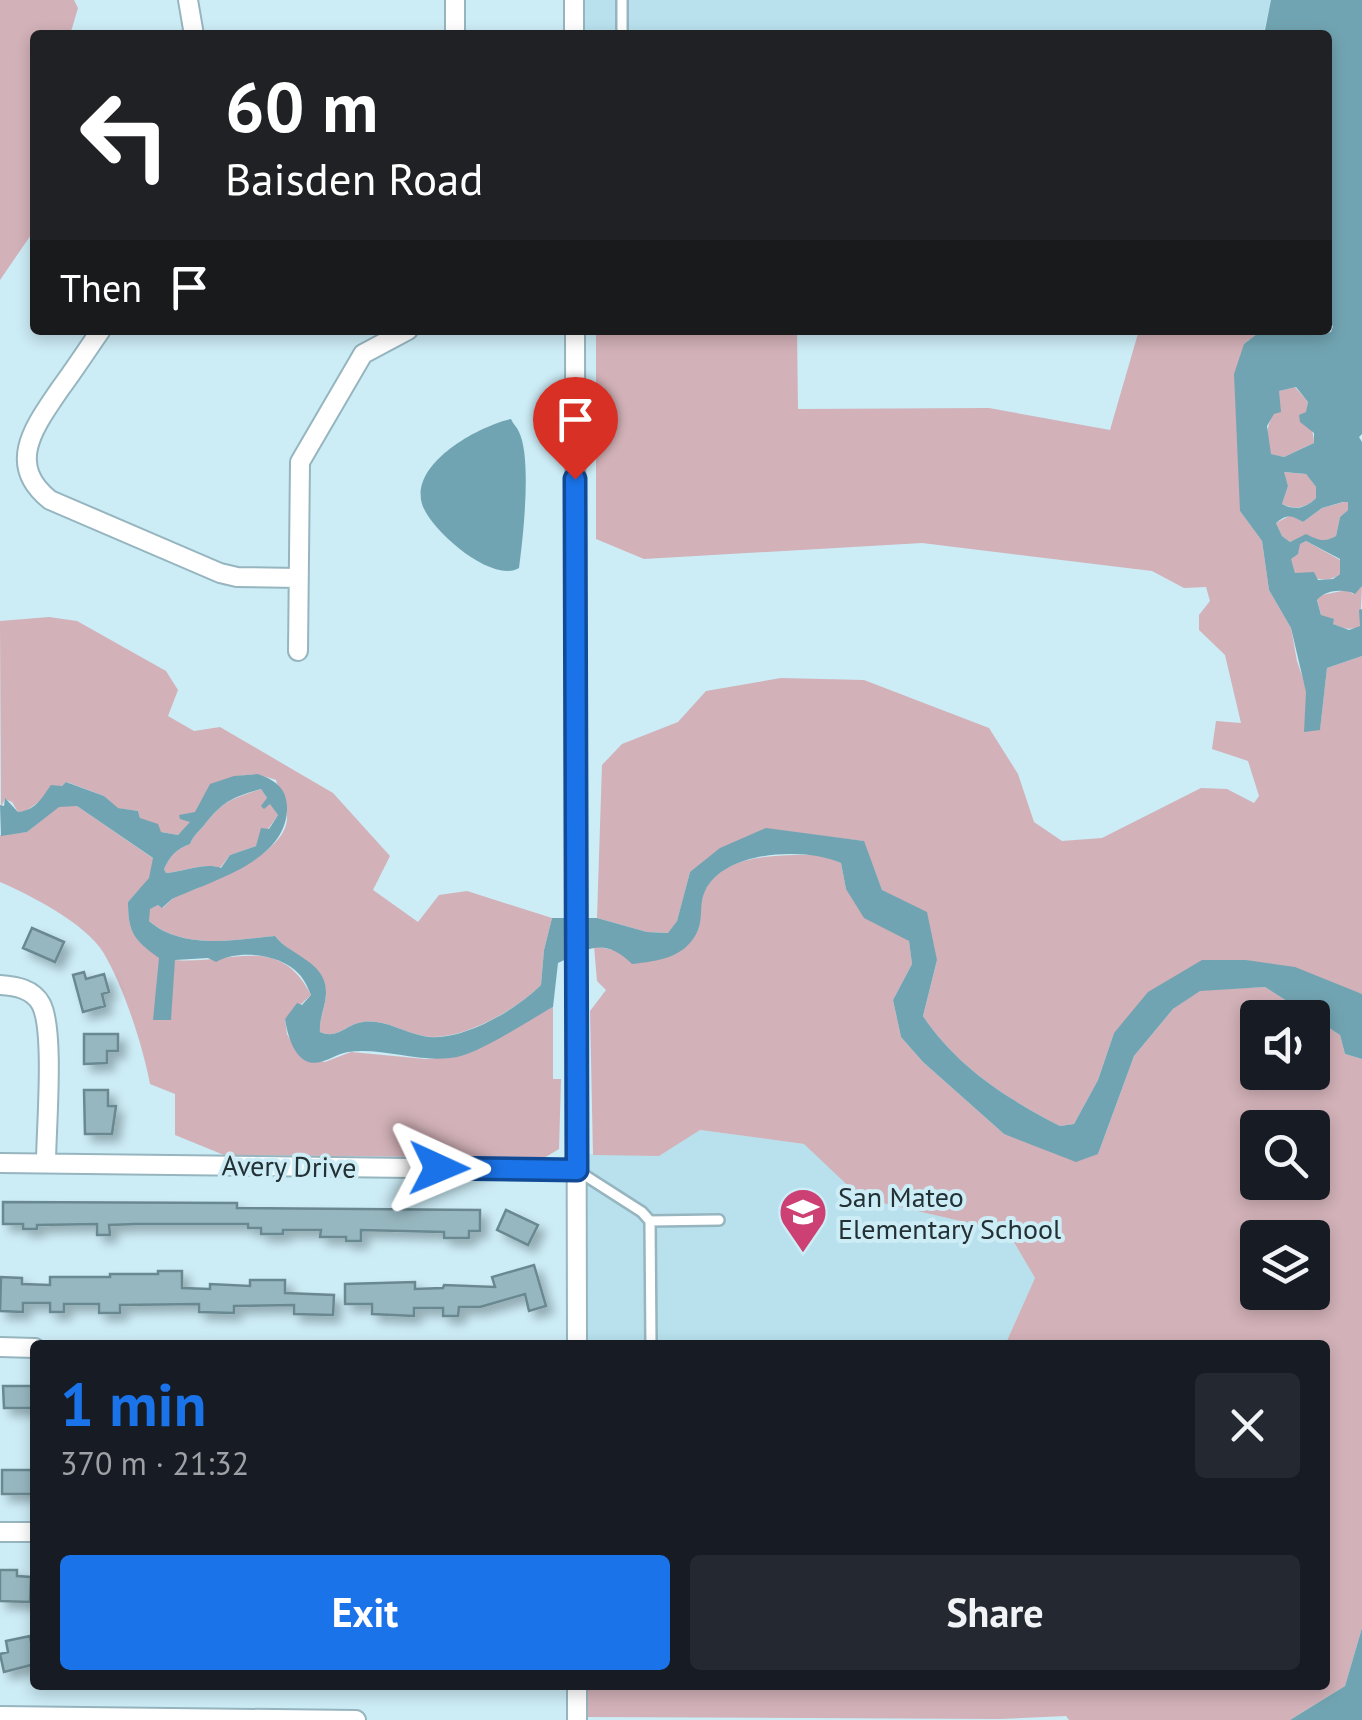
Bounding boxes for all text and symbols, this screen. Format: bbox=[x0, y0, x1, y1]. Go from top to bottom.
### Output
text: 60 m bbox=[225, 61, 378, 151]
icon: left bbox=[60, 70, 190, 200]
text: Baisden Road bbox=[225, 149, 484, 207]
icon: arrive bbox=[162, 260, 217, 315]
text: Then bbox=[60, 263, 142, 312]
pin bbox=[533, 377, 618, 480]
icon: arrive bbox=[548, 392, 603, 447]
map controls bbox=[1240, 1000, 1330, 1310]
button: sound bbox=[1240, 1000, 1330, 1090]
button: search bbox=[1240, 1110, 1330, 1200]
position arrow bbox=[387, 1116, 491, 1220]
street label: Avery Drive bbox=[221, 1146, 357, 1186]
place label: San Mateo Elementary School bbox=[838, 1178, 1061, 1247]
school or university icon: San Mateo Elementary School bbox=[777, 1186, 829, 1254]
button: layers bbox=[1240, 1220, 1330, 1310]
text: 1 min bbox=[60, 1365, 206, 1443]
button: close bbox=[1195, 1373, 1300, 1478]
text: 370 m · 21:32 bbox=[60, 1442, 249, 1484]
button: Exit bbox=[60, 1555, 670, 1670]
button: Share bbox=[690, 1555, 1300, 1670]

